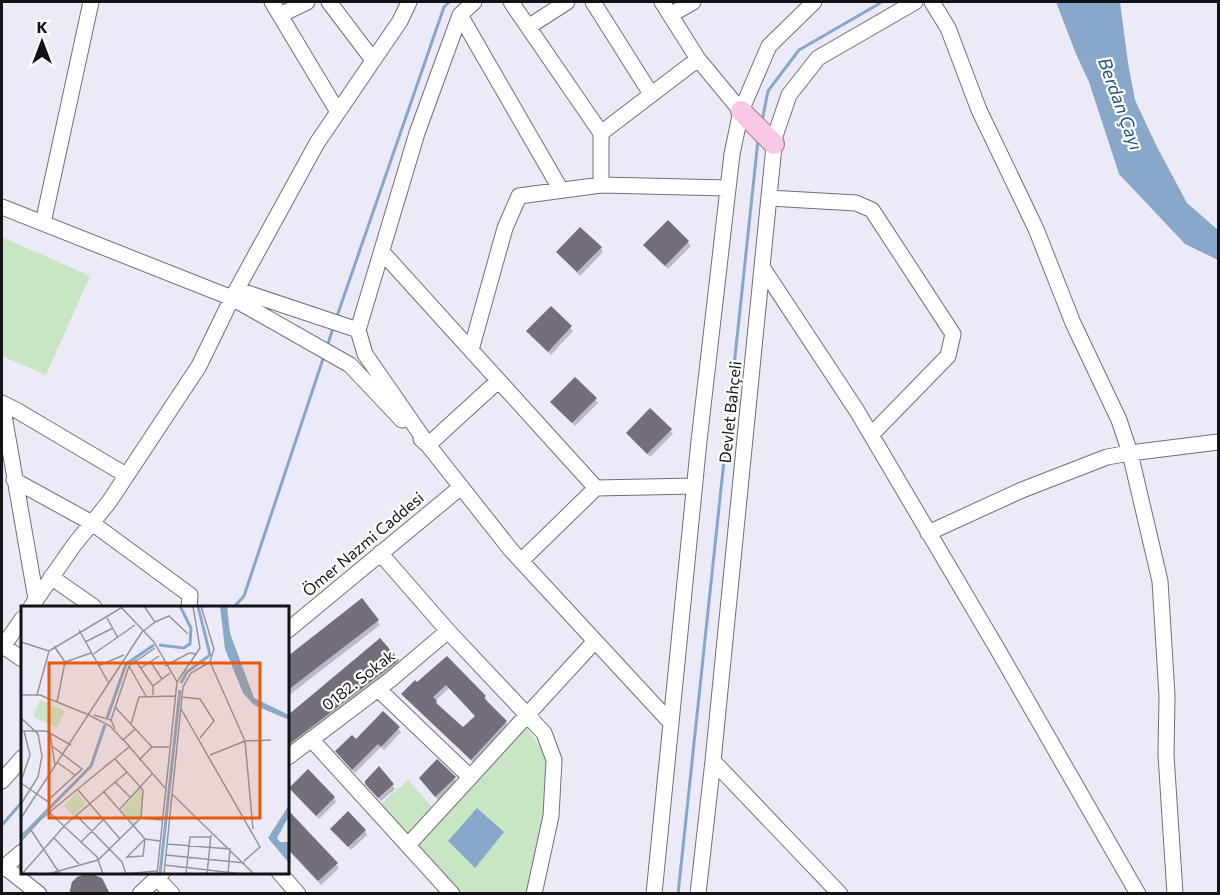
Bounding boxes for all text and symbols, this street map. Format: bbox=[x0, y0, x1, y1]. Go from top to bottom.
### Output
north arrow bbox=[12, 12, 72, 72]
text: K bbox=[36, 17, 48, 36]
water label: Berdan Çayı bbox=[1094, 54, 1148, 153]
street label: Devlet Bahçeli bbox=[715, 360, 744, 464]
street label: Ömer Nazmi Caddesi bbox=[298, 487, 427, 600]
inset map bbox=[21, 606, 290, 874]
street label: 0182. Sokak bbox=[317, 645, 398, 714]

